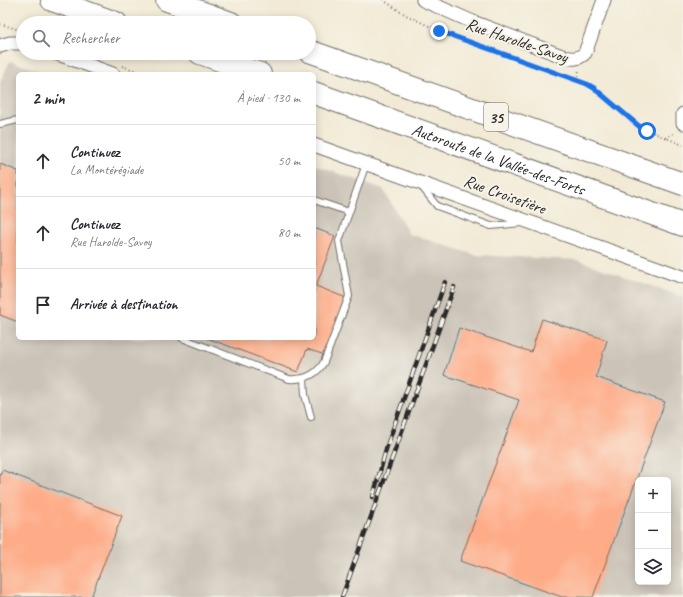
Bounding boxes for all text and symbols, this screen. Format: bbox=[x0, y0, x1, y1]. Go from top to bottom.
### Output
street label: Rue Harolde-Savoy bbox=[463, 13, 572, 68]
search box bbox=[16, 16, 316, 60]
route end bbox=[430, 22, 448, 40]
icon: search bbox=[30, 27, 52, 49]
text: Rechercher bbox=[62, 29, 120, 48]
text: 2 min bbox=[32, 88, 65, 109]
text: À pied · 130 m bbox=[237, 90, 300, 106]
road number: 35 bbox=[484, 103, 508, 131]
street label: Autoroute de la Vallée-des-Forts bbox=[409, 119, 590, 201]
route start bbox=[638, 122, 656, 140]
text: Continuez bbox=[70, 143, 120, 162]
icon: ahead bbox=[32, 150, 54, 172]
text: 50 m bbox=[278, 153, 300, 169]
text: La Montérégiade bbox=[70, 162, 143, 178]
street label: Rue Croisetière bbox=[461, 170, 550, 219]
text: Continuez bbox=[70, 215, 120, 234]
icon: ahead bbox=[32, 222, 54, 244]
text: 80 m bbox=[278, 225, 300, 241]
text: Rue Harolde-Savoy bbox=[70, 234, 151, 250]
icon: arrive bbox=[32, 294, 54, 316]
text: Arrivée à destination bbox=[70, 295, 178, 314]
map controls bbox=[635, 477, 671, 585]
button: + bbox=[635, 477, 671, 513]
button: − bbox=[635, 513, 671, 549]
button: layers bbox=[635, 549, 671, 585]

